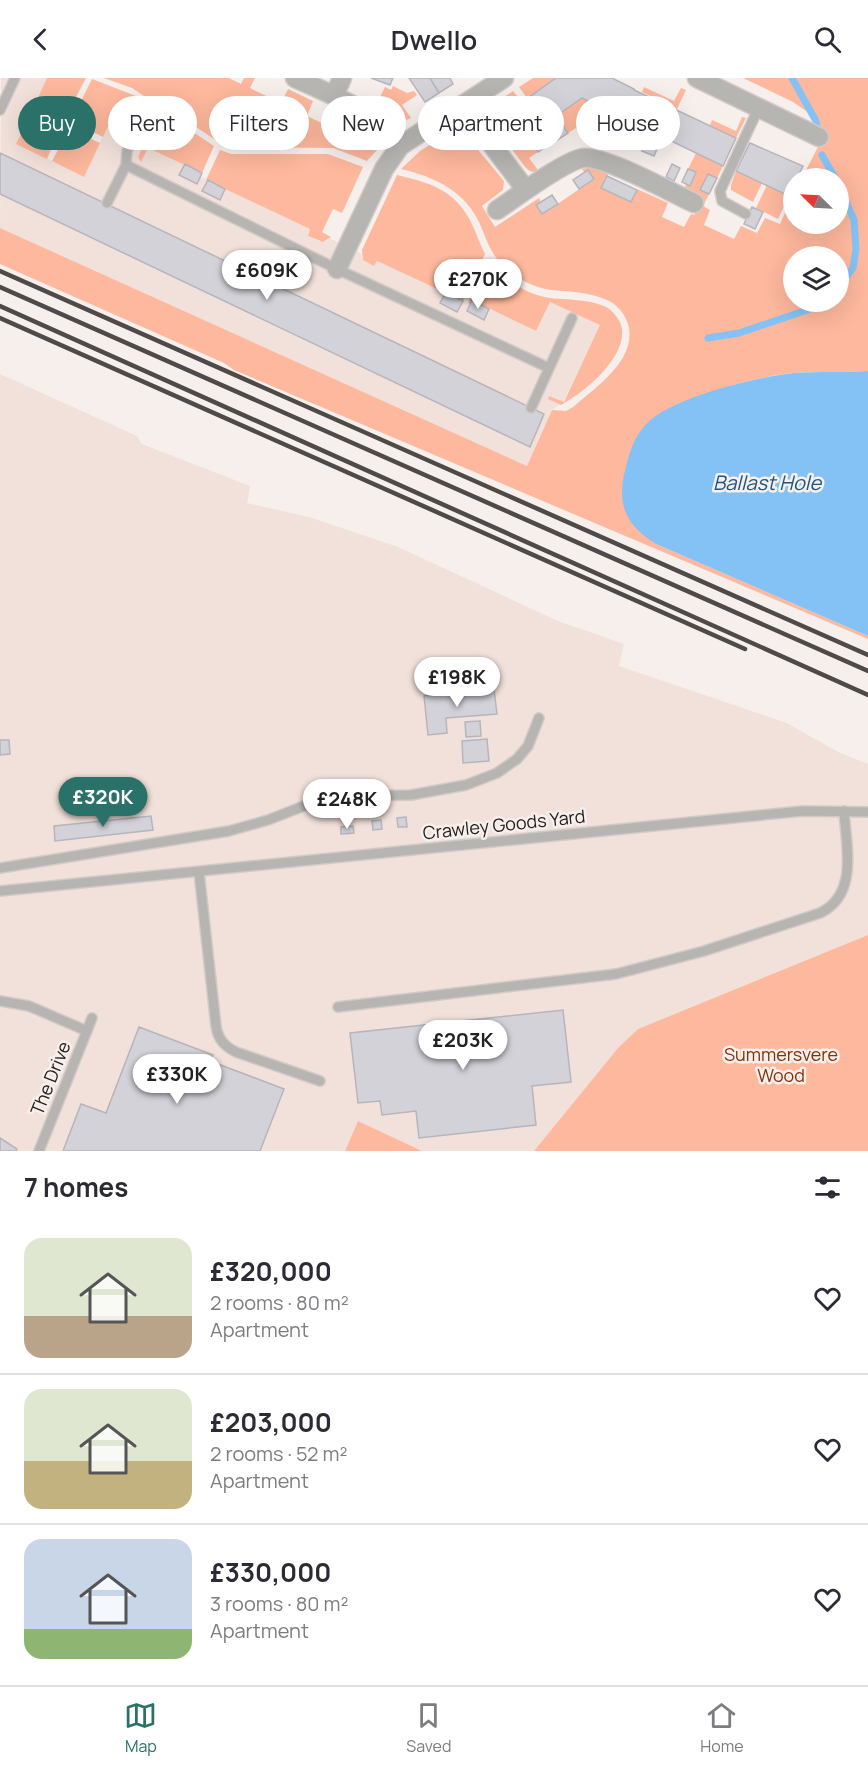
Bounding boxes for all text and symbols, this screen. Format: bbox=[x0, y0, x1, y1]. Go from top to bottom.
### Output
text: Dwello bbox=[391, 21, 477, 58]
icon: back bbox=[24, 23, 57, 56]
icon: search bbox=[811, 23, 844, 56]
chip: Buy bbox=[18, 96, 96, 150]
chip: Rent bbox=[108, 96, 197, 150]
chip: Filters bbox=[209, 96, 309, 150]
chip: New bbox=[321, 96, 406, 150]
chip: Apartment bbox=[418, 96, 564, 150]
chip: House bbox=[576, 96, 680, 150]
north arrow bbox=[783, 168, 849, 234]
map controls bbox=[783, 168, 849, 312]
button: layers bbox=[783, 246, 849, 312]
pin: £609K bbox=[225, 250, 309, 301]
text: £609K bbox=[236, 256, 298, 283]
pin: £270K bbox=[436, 259, 520, 310]
text: £270K bbox=[448, 265, 508, 292]
water label: Ballast Hole bbox=[713, 469, 822, 496]
pin: £198K bbox=[415, 657, 499, 708]
text: £198K bbox=[428, 663, 486, 690]
pin: £320K bbox=[61, 777, 145, 828]
pin: £248K bbox=[305, 779, 389, 830]
text: £320K bbox=[72, 783, 134, 810]
text: £248K bbox=[317, 785, 377, 812]
street label: Crawley Goods Yard bbox=[422, 804, 586, 844]
pin: £203K bbox=[421, 1020, 505, 1071]
text: £203K bbox=[432, 1026, 494, 1053]
street label: The Drive bbox=[24, 1038, 76, 1118]
park label: Summersvere Wood bbox=[724, 1042, 838, 1087]
pin: £330K bbox=[135, 1054, 219, 1105]
text: £330K bbox=[147, 1060, 207, 1087]
text: 7 homes bbox=[24, 1169, 128, 1205]
icon: filters bbox=[811, 1171, 844, 1204]
text: £320,000 bbox=[210, 1253, 332, 1289]
icon: home bbox=[72, 1262, 144, 1334]
icon: heart bbox=[811, 1282, 844, 1315]
text: 2 rooms · 80 m² bbox=[210, 1289, 349, 1316]
text: Apartment bbox=[210, 1316, 309, 1343]
text: £203,000 bbox=[210, 1404, 332, 1440]
icon: home bbox=[72, 1413, 144, 1485]
icon: heart bbox=[811, 1433, 844, 1466]
text: 2 rooms · 52 m² bbox=[210, 1440, 347, 1467]
text: Apartment bbox=[210, 1467, 309, 1494]
text: £330,000 bbox=[210, 1554, 331, 1590]
icon: home bbox=[72, 1563, 144, 1635]
icon: heart bbox=[811, 1583, 844, 1616]
text: 3 rooms · 80 m² bbox=[210, 1590, 349, 1617]
text: Apartment bbox=[210, 1617, 309, 1644]
tab: Map bbox=[124, 1699, 157, 1757]
tab: Saved bbox=[406, 1699, 451, 1757]
tab: Home bbox=[700, 1699, 744, 1757]

